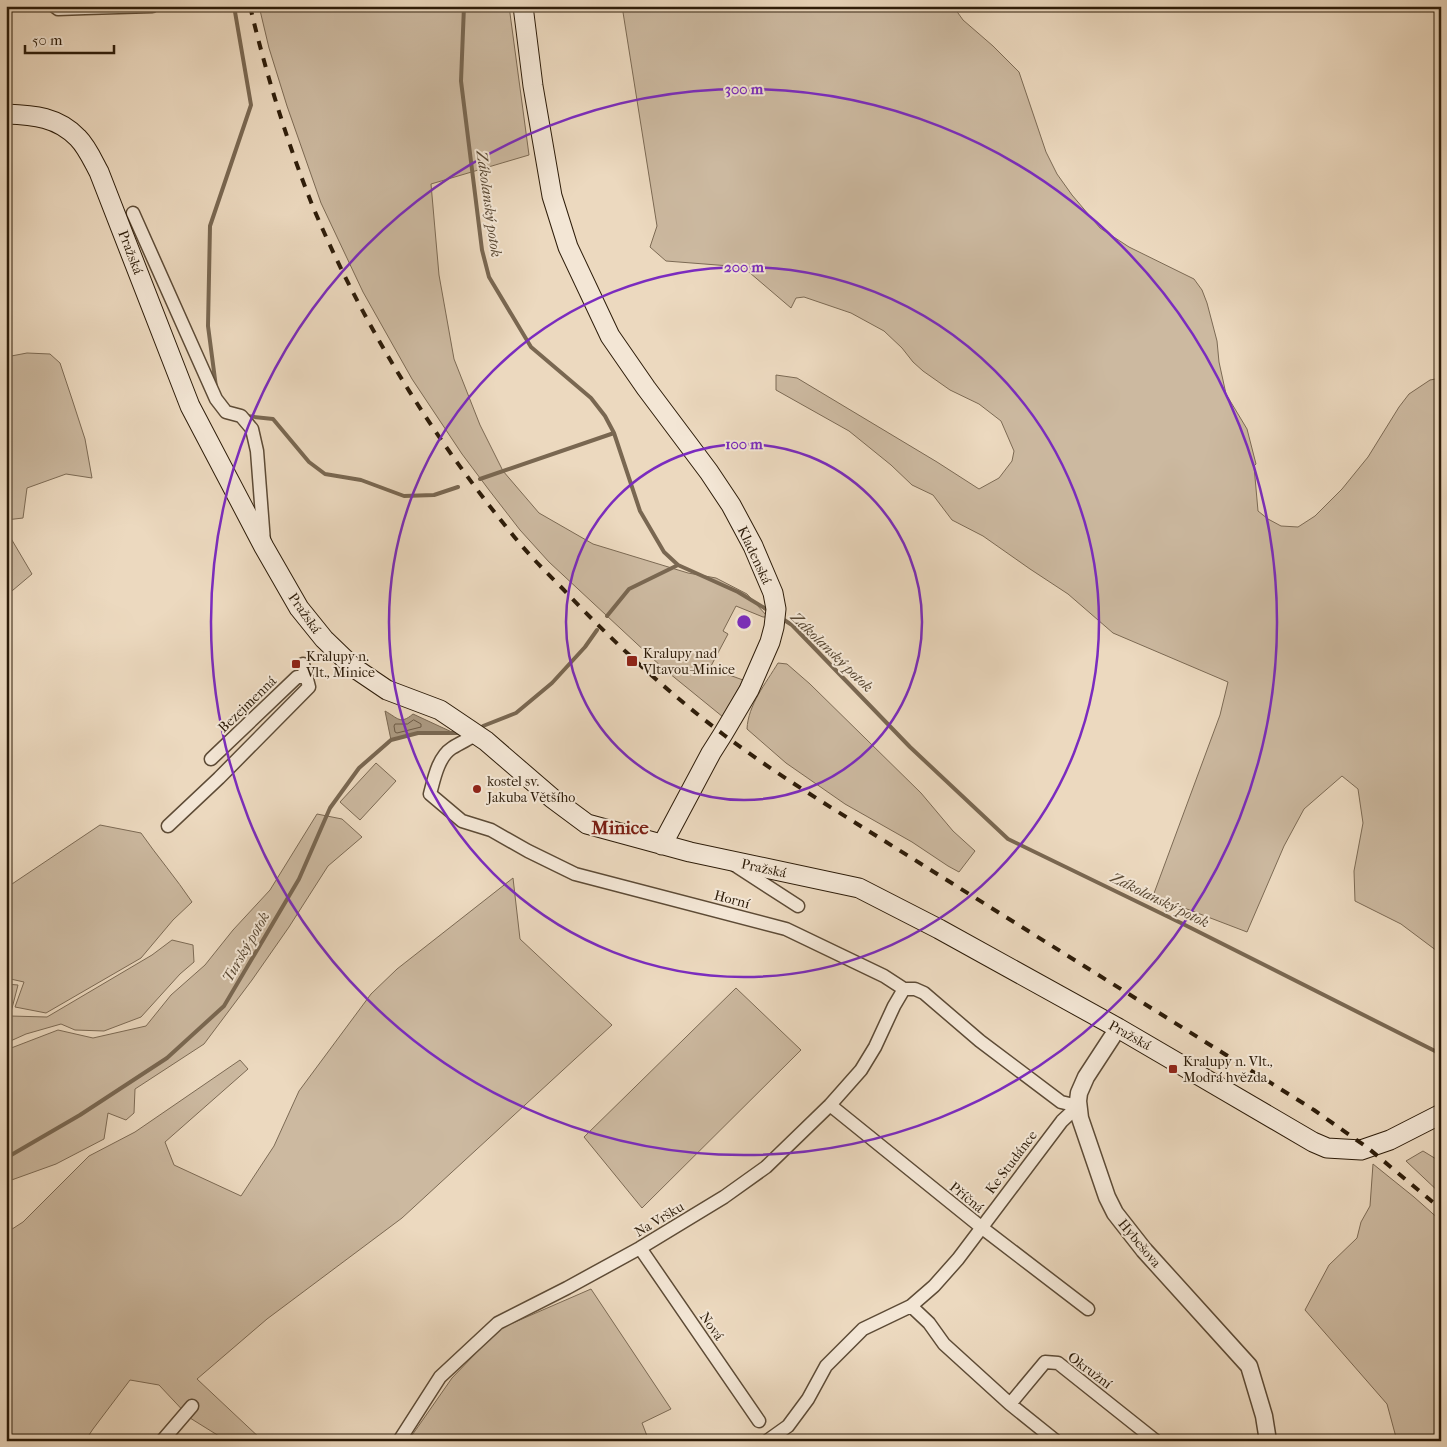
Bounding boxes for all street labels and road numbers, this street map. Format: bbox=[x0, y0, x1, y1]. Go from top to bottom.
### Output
street label: Pražská bbox=[114, 228, 147, 277]
street label: Kladenská bbox=[734, 524, 776, 587]
street label: Pražská bbox=[284, 590, 325, 637]
street label: Bezejmenná bbox=[215, 672, 280, 736]
street label: Pražská bbox=[740, 855, 789, 882]
street label: Horní bbox=[712, 887, 752, 913]
street label: Pražská bbox=[1106, 1017, 1154, 1054]
street label: Ke Studánce bbox=[982, 1127, 1041, 1197]
street label: Příčná bbox=[946, 1178, 988, 1217]
street label: Na Vršku bbox=[632, 1198, 687, 1241]
street label: Hybešova bbox=[1115, 1216, 1165, 1271]
street label: Nová bbox=[696, 1309, 728, 1344]
street label: Okružní bbox=[1064, 1348, 1116, 1393]

